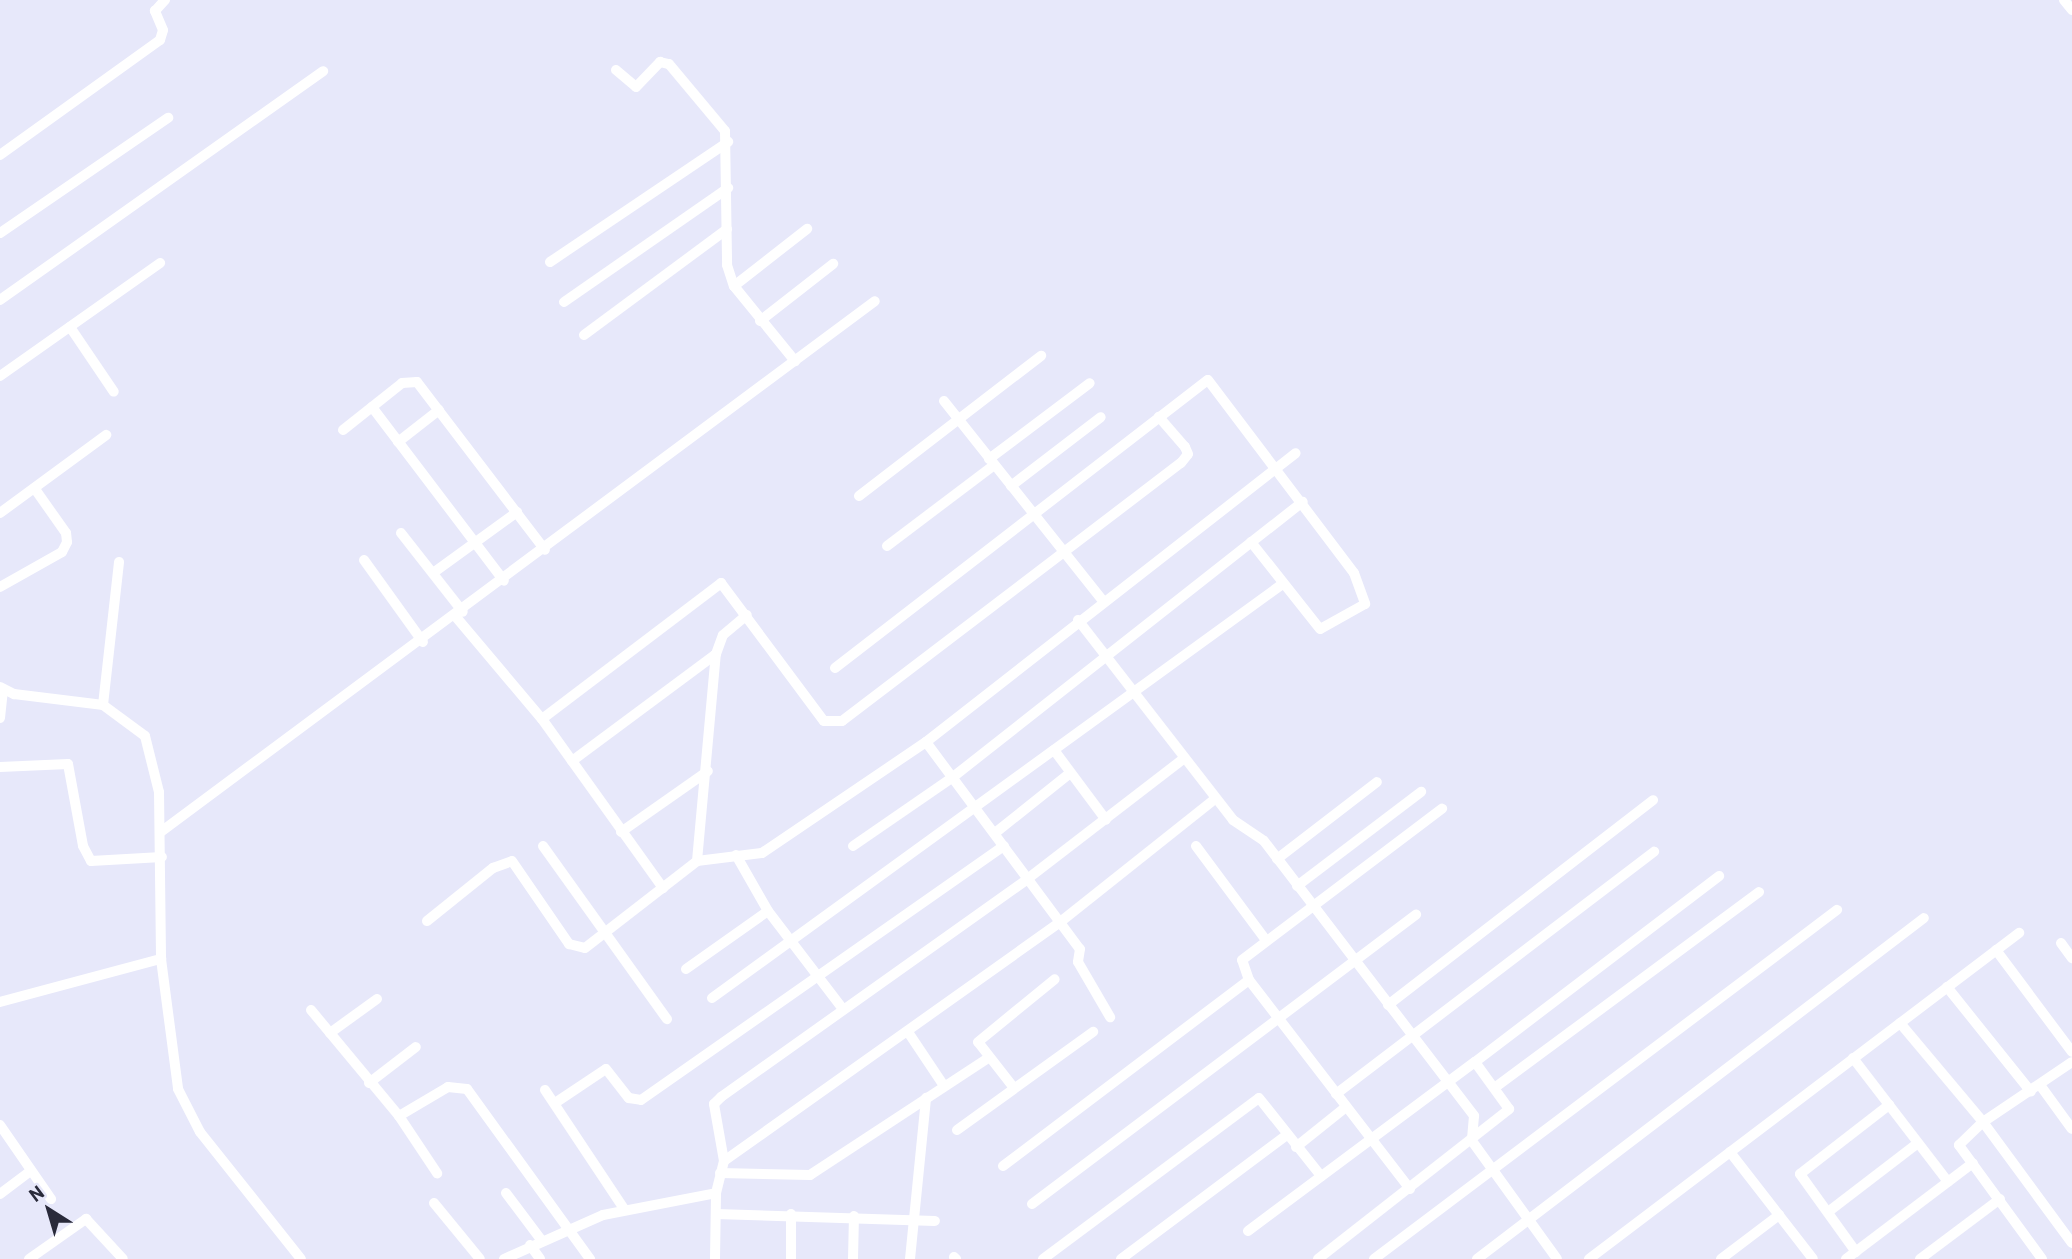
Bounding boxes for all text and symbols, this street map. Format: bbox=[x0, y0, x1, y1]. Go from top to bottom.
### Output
north arrow bbox=[14, 1175, 84, 1245]
text: N bbox=[24, 1180, 48, 1206]

